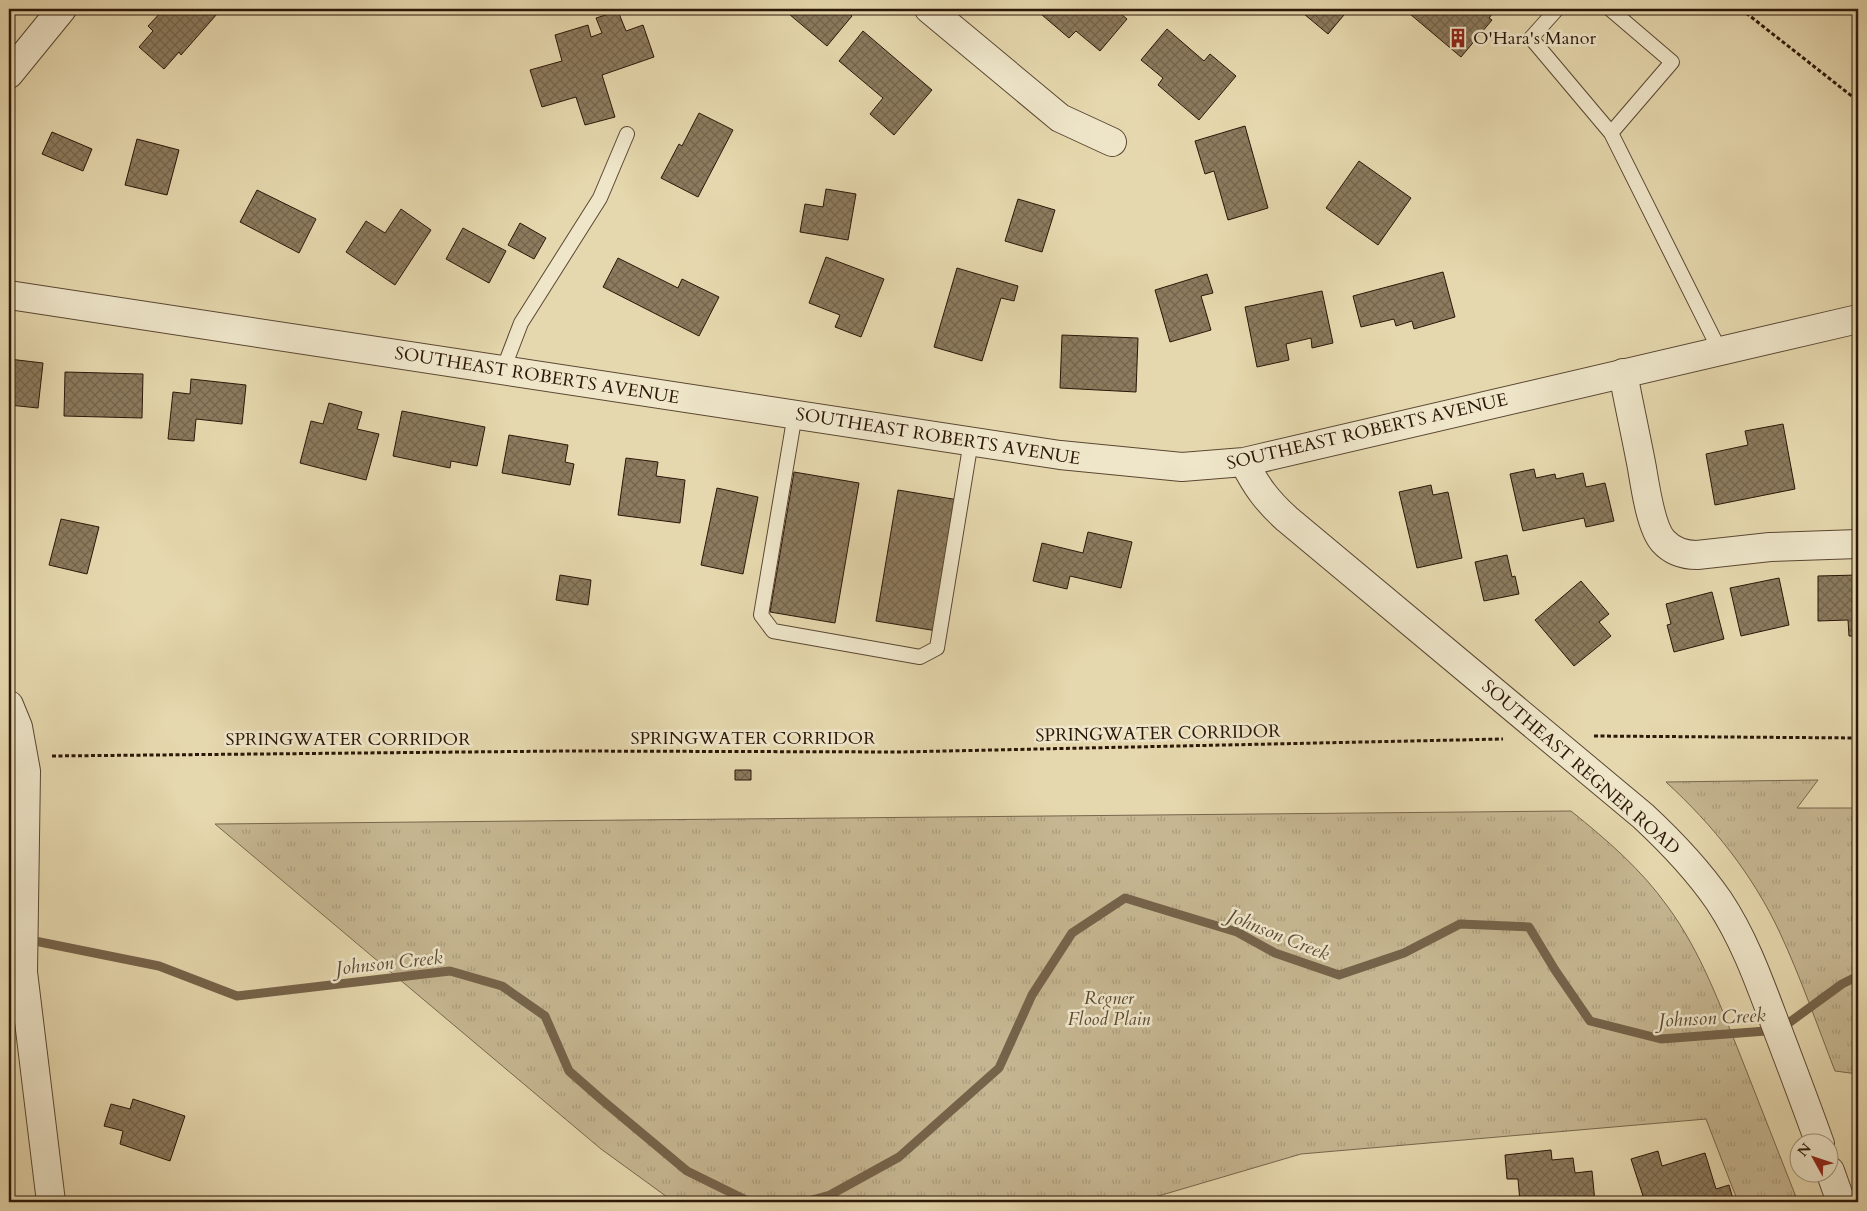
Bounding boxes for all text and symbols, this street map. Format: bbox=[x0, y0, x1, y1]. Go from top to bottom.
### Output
place label: O'Hara's Manor bbox=[1473, 26, 1596, 51]
building icon: O'Hara's Manor bbox=[1447, 27, 1469, 49]
street label: SOUTHEAST ROBERTS AVENUE bbox=[393, 341, 681, 410]
street label: SOUTHEAST ROBERTS AVENUE bbox=[1224, 387, 1510, 476]
street label: SOUTHEAST ROBERTS AVENUE bbox=[794, 402, 1082, 471]
street label: SOUTHEAST REGNER ROAD bbox=[1476, 674, 1685, 861]
street label: SPRINGWATER CORRIDOR bbox=[1035, 719, 1281, 748]
street label: SPRINGWATER CORRIDOR bbox=[630, 726, 876, 751]
street label: SPRINGWATER CORRIDOR bbox=[225, 727, 471, 752]
water label: Johnson Creek bbox=[1220, 901, 1334, 967]
water label: Johnson Creek bbox=[330, 944, 444, 982]
park label: Regner Flood Plain bbox=[1068, 986, 1151, 1032]
water label: Johnson Creek bbox=[1654, 1002, 1767, 1034]
north arrow bbox=[1790, 1134, 1840, 1184]
text: N bbox=[1793, 1139, 1816, 1161]

